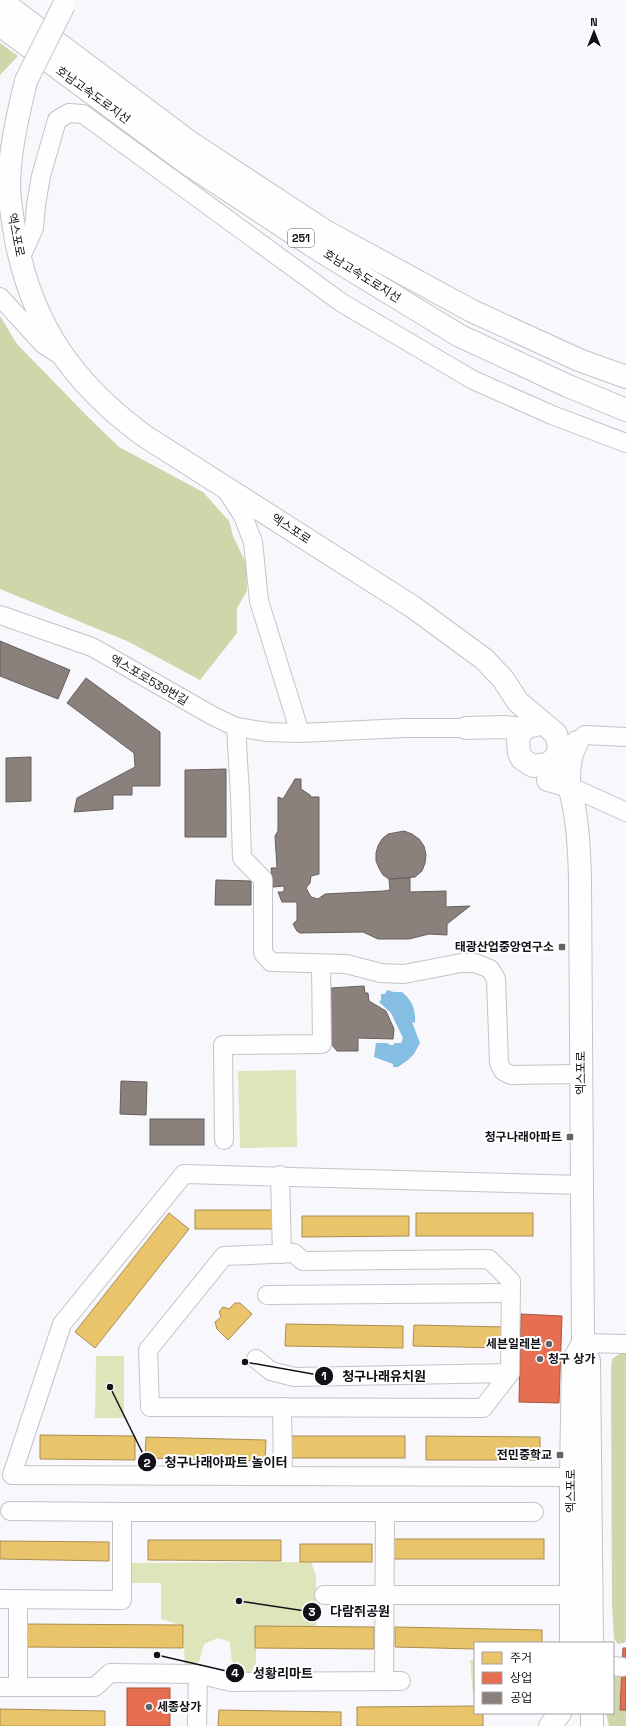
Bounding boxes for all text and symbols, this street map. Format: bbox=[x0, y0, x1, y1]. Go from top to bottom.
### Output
north arrow bbox=[574, 12, 614, 52]
text: N bbox=[590, 15, 598, 29]
street label: 호남고속도로지선 bbox=[53, 63, 133, 127]
street label: 엑스포로 bbox=[4, 212, 28, 258]
road number: 251 bbox=[288, 229, 314, 247]
street label: 호남고속도로지선 bbox=[320, 246, 404, 306]
street label: 엑스포로 bbox=[268, 510, 314, 548]
street label: 엑스포로539번길 bbox=[107, 651, 191, 709]
place label: 태광산업중앙연구소 bbox=[455, 939, 554, 955]
marker: 태광산업중앙연구소 bbox=[557, 942, 567, 952]
street label: 엑스포로 bbox=[573, 1051, 589, 1095]
place label: 청구나래아파트 bbox=[485, 1129, 562, 1145]
marker: 청구나래아파트 bbox=[565, 1132, 575, 1142]
place label: 세븐일레븐 bbox=[486, 1336, 541, 1352]
marker: 세븐일레븐 bbox=[544, 1339, 554, 1349]
place label: 청구 상가 bbox=[548, 1351, 595, 1367]
marker: 청구 상가 bbox=[535, 1354, 545, 1364]
callout: 청구나래유치원 bbox=[314, 1364, 434, 1389]
text: 1 bbox=[321, 1368, 327, 1384]
text: 청구나래유치원 bbox=[342, 1368, 426, 1385]
place label: 전민중학교 bbox=[497, 1447, 552, 1463]
callout: 청구나래아파트 놀이터 bbox=[137, 1450, 295, 1475]
marker: 전민중학교 bbox=[555, 1450, 565, 1460]
text: 청구나래아파트 놀이터 bbox=[165, 1454, 287, 1471]
text: 2 bbox=[143, 1455, 151, 1471]
street label: 엑스포로 bbox=[563, 1469, 579, 1513]
callout: 다람쥐공원 bbox=[302, 1599, 398, 1624]
text: 다람쥐공원 bbox=[330, 1603, 390, 1620]
text: 3 bbox=[308, 1604, 316, 1620]
legend bbox=[474, 1642, 614, 1714]
text: 주거 bbox=[510, 1650, 532, 1666]
callout: 성황리마트 bbox=[225, 1661, 321, 1686]
text: 4 bbox=[231, 1665, 239, 1681]
text: 성황리마트 bbox=[253, 1665, 313, 1682]
text: 상업 bbox=[510, 1670, 532, 1686]
text: 공업 bbox=[510, 1690, 532, 1706]
place label: 세종상가 bbox=[157, 1699, 201, 1715]
marker: 세종상가 bbox=[144, 1702, 154, 1712]

